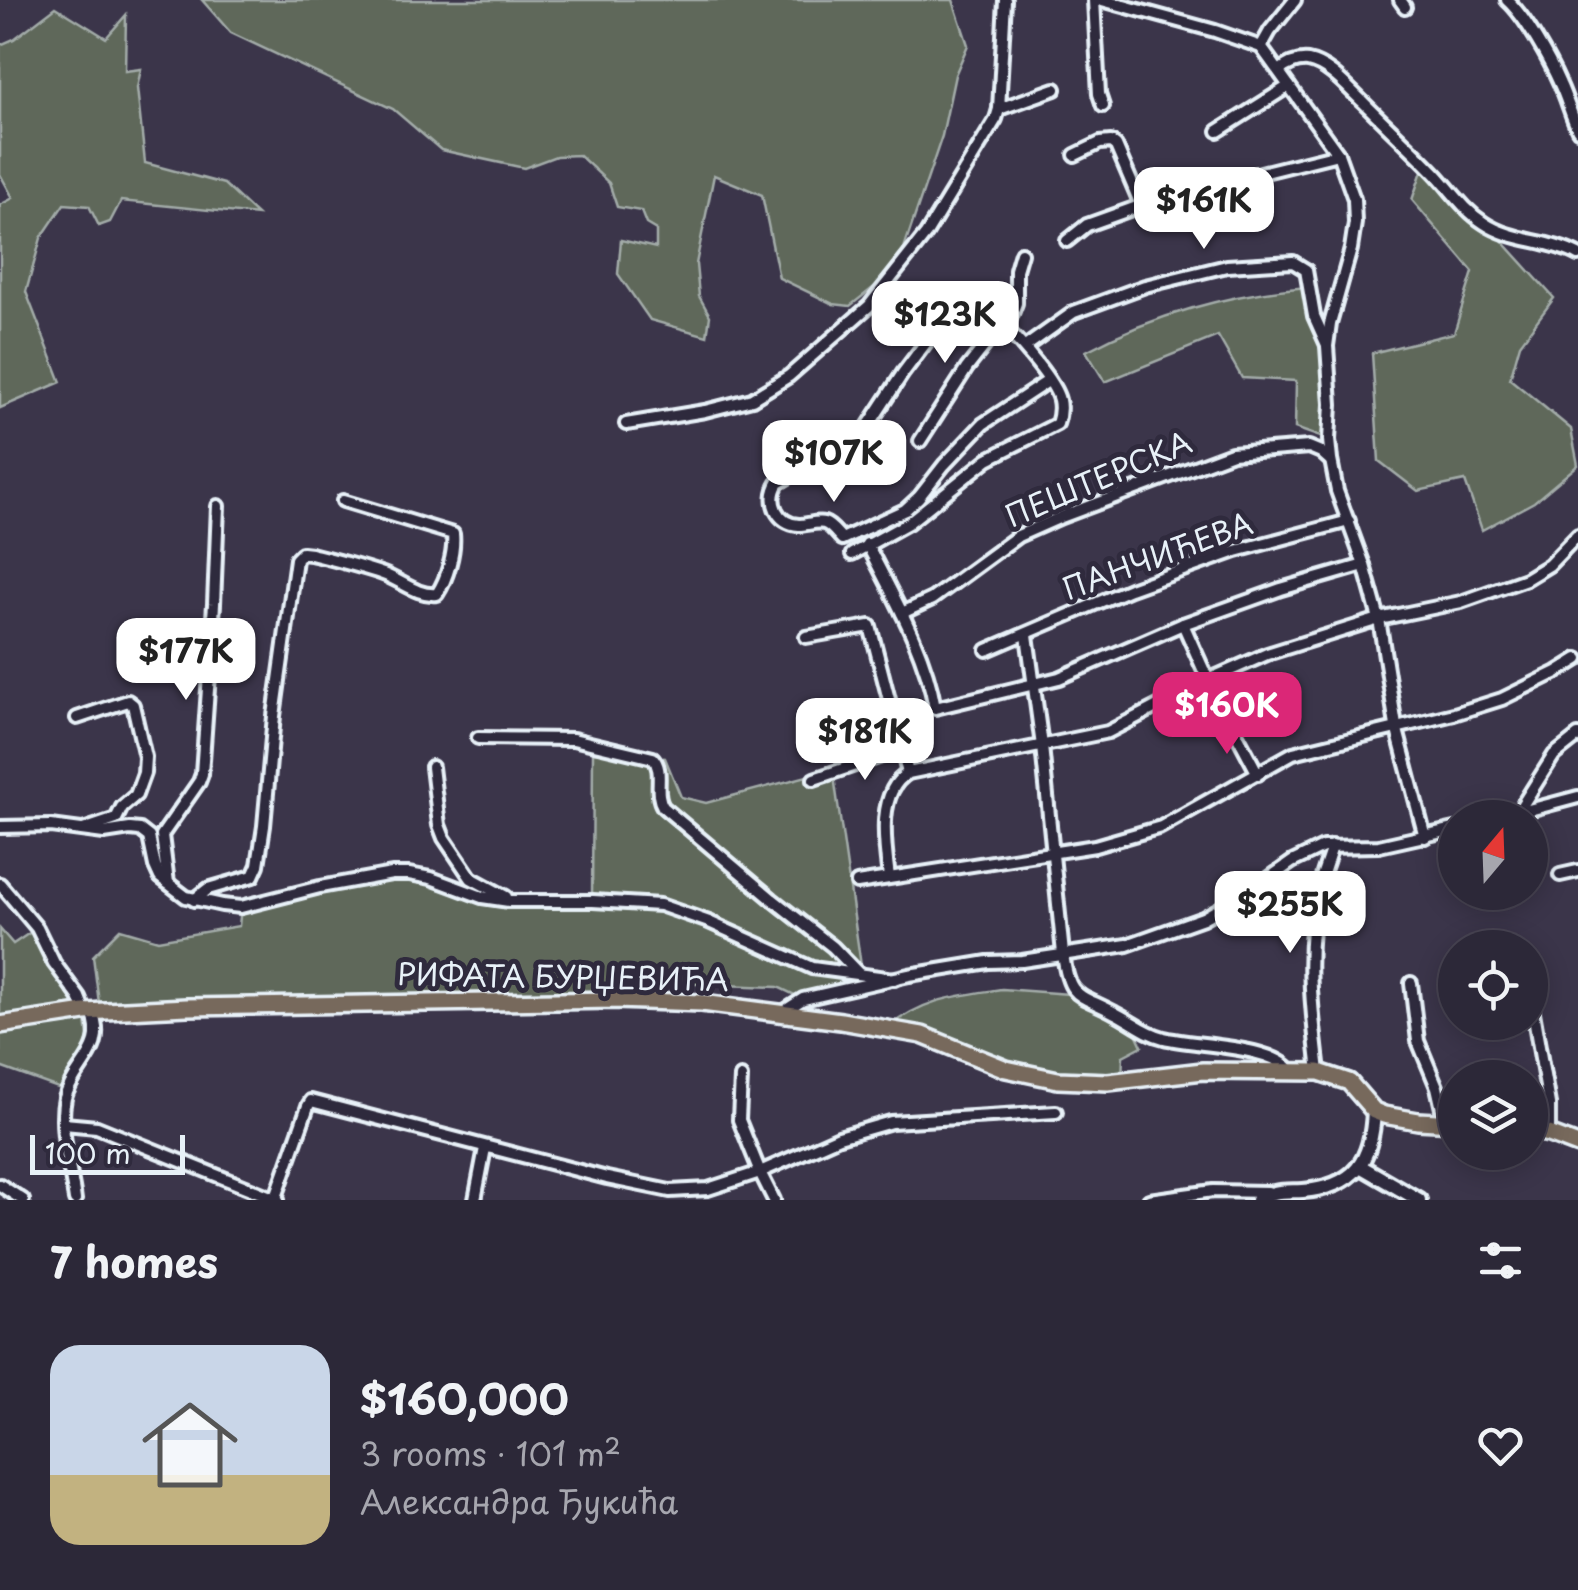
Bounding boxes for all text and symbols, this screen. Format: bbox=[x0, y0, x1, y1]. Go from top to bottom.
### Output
pin: $161K bbox=[1134, 167, 1274, 252]
text: $161K bbox=[1156, 175, 1252, 223]
pin: $123K bbox=[875, 281, 1015, 366]
text: $123K bbox=[894, 289, 996, 337]
street label: ПЕШТЕРСКА bbox=[998, 418, 1198, 537]
pin: $107K bbox=[764, 420, 904, 505]
text: $107K bbox=[784, 428, 884, 476]
street label: ПАНЧИЋЕВА bbox=[1056, 499, 1258, 610]
pin: $177K bbox=[116, 618, 256, 703]
text: $177K bbox=[138, 626, 234, 674]
pin: $160K bbox=[1157, 672, 1297, 757]
text: $160K bbox=[1175, 680, 1279, 728]
pin: $181K bbox=[795, 698, 935, 783]
text: $181K bbox=[818, 706, 912, 754]
north arrow bbox=[1438, 800, 1548, 910]
map controls bbox=[1438, 800, 1548, 1170]
pin: $255K bbox=[1220, 871, 1360, 956]
text: $255K bbox=[1237, 879, 1343, 927]
button: locate bbox=[1438, 930, 1548, 1040]
street label: РИФАТА БУРЏЕВИЋА bbox=[397, 950, 729, 1001]
button: layers bbox=[1438, 1060, 1548, 1170]
scale bar bbox=[30, 1130, 185, 1174]
text: 100 m bbox=[45, 1131, 131, 1174]
text: 7 homes bbox=[50, 1229, 218, 1292]
icon: filters bbox=[1473, 1233, 1528, 1288]
text: $160,000 bbox=[360, 1366, 569, 1429]
icon: home bbox=[130, 1385, 250, 1505]
icon: heart bbox=[1473, 1418, 1528, 1473]
text: 3 rooms · 101 m² bbox=[360, 1429, 621, 1477]
text: Александра Ђукића bbox=[360, 1477, 678, 1525]

